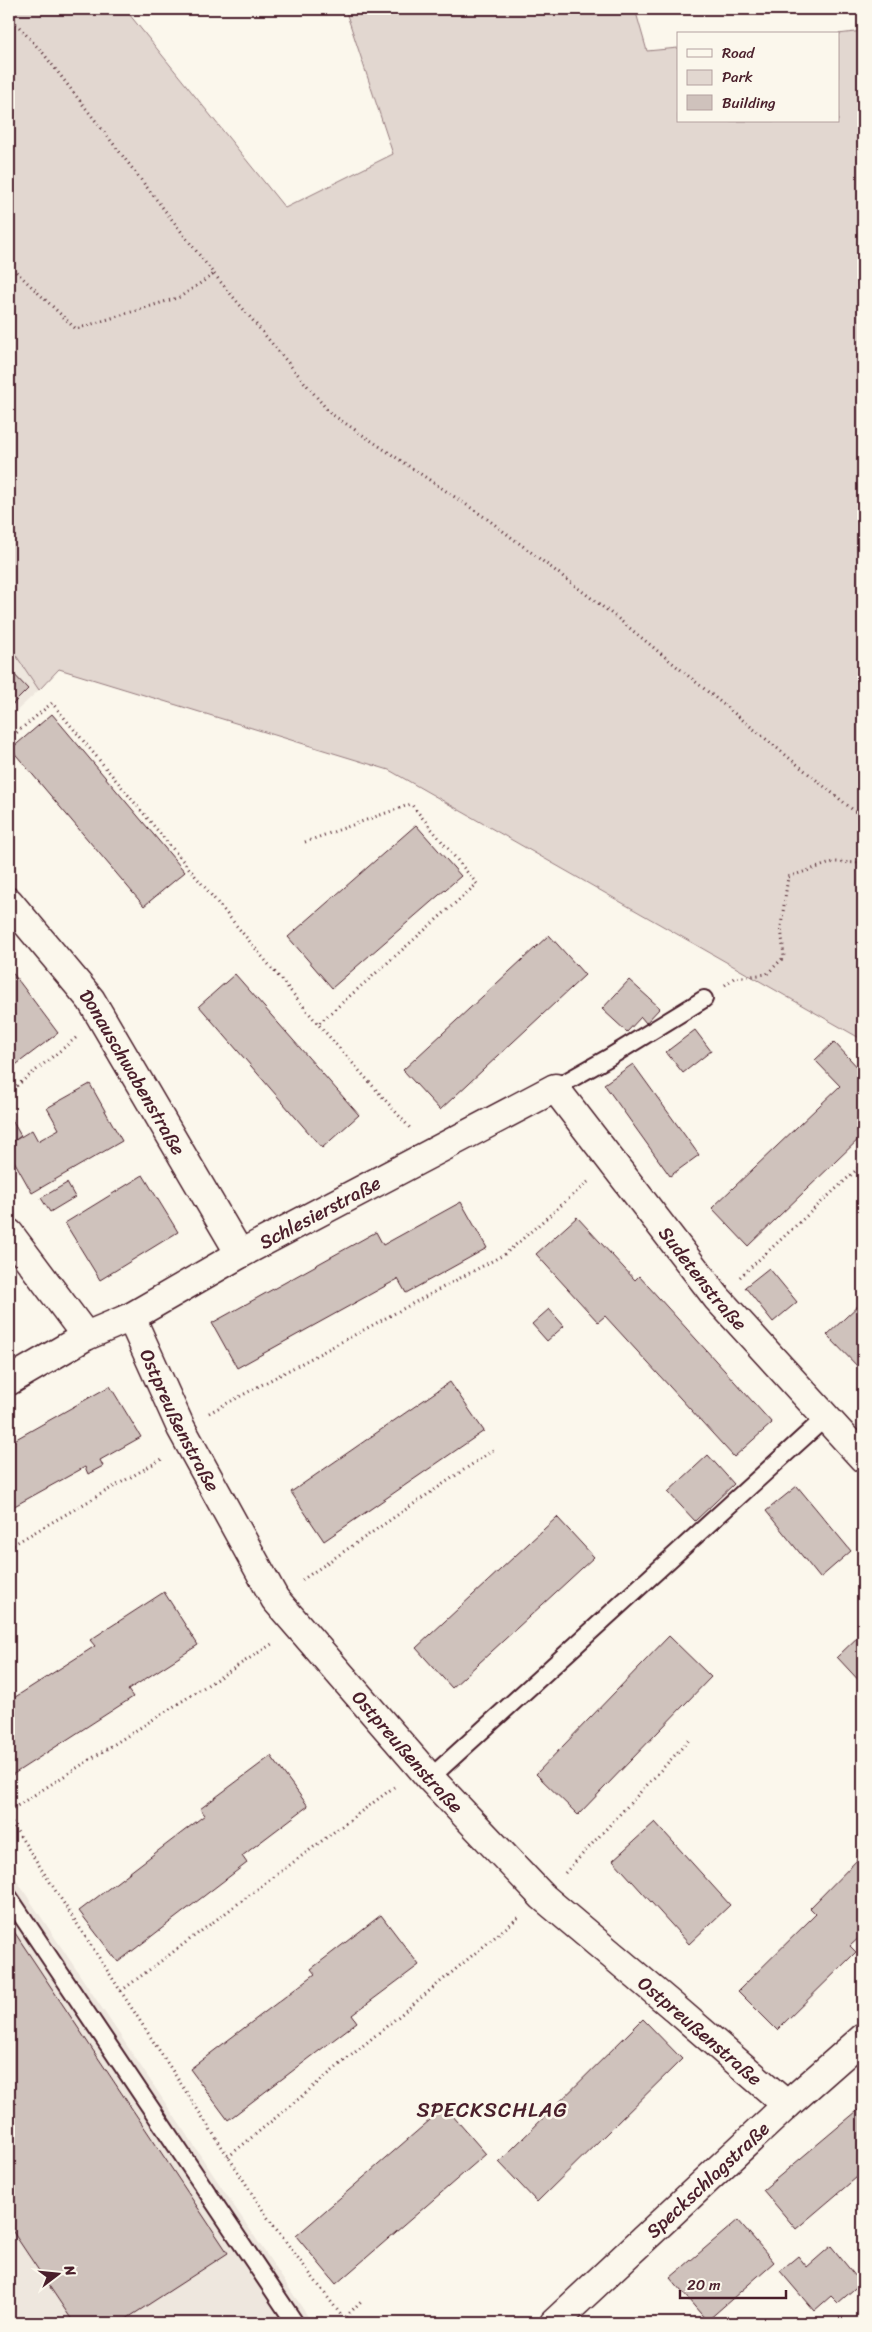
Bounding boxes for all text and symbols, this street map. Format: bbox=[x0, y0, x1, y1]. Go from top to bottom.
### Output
legend bbox=[677, 32, 840, 122]
text: Road bbox=[722, 40, 755, 66]
text: Park bbox=[722, 64, 753, 90]
text: Building bbox=[722, 90, 776, 116]
street label: Donauschwabenstraße bbox=[71, 981, 195, 1162]
street label: Schlesierstraße bbox=[253, 1166, 387, 1258]
street label: Sudetenstraße bbox=[650, 1218, 756, 1338]
street label: Ostpreußenstraße bbox=[131, 1343, 229, 1498]
street label: Ostpreußenstraße bbox=[344, 1682, 472, 1821]
street label: Ostpreußenstraße bbox=[630, 1967, 770, 2094]
district label: SPECKSCHLAG bbox=[416, 2091, 568, 2129]
street label: Speckschlagstraße bbox=[638, 2113, 777, 2246]
north arrow bbox=[32, 2250, 82, 2300]
text: N bbox=[56, 2261, 83, 2279]
scale bar bbox=[680, 2267, 786, 2299]
text: 20 m bbox=[687, 2272, 721, 2298]

